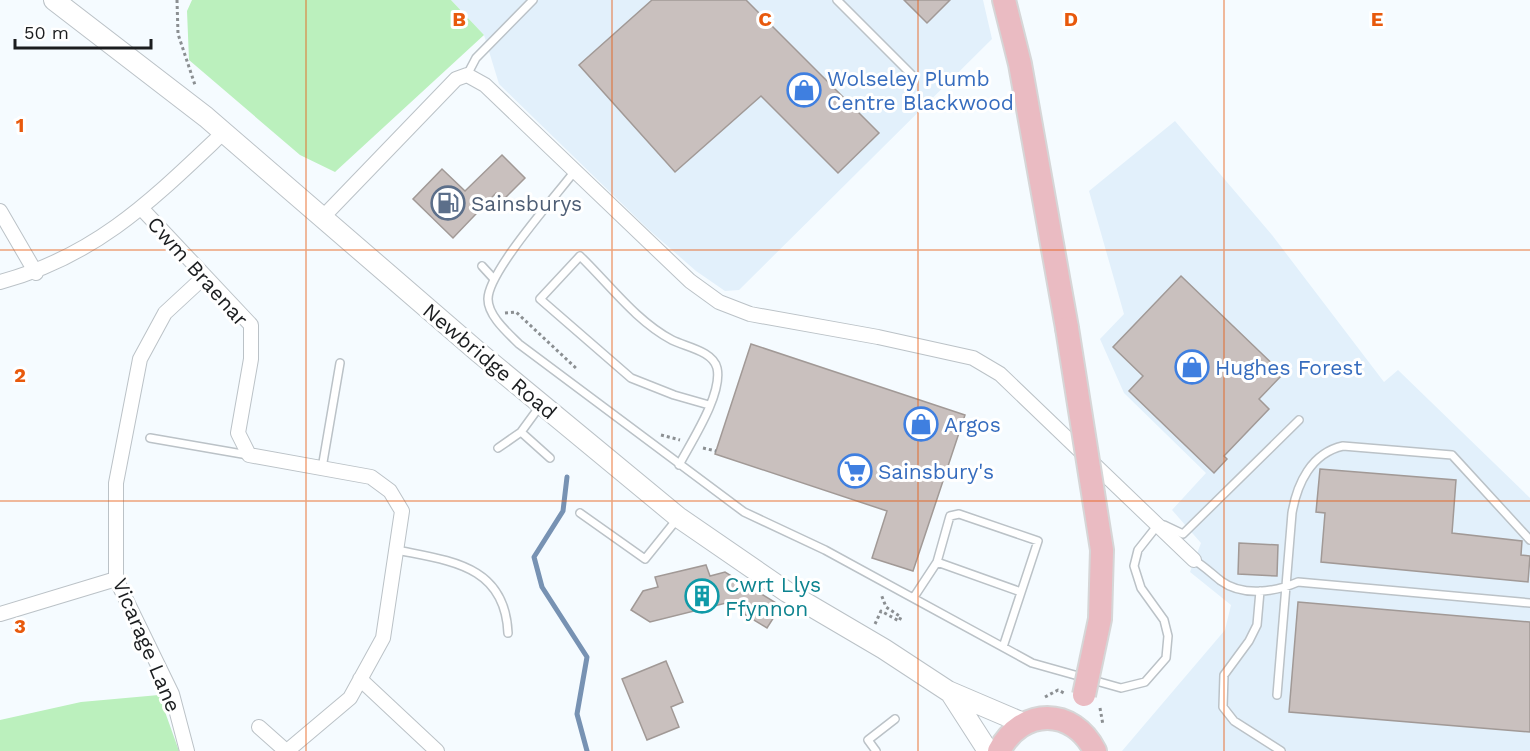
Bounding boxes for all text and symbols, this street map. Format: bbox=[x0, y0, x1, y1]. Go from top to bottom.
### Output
text: B bbox=[452, 7, 466, 31]
text: C bbox=[758, 7, 772, 31]
text: D bbox=[1064, 7, 1078, 31]
text: E bbox=[1371, 7, 1383, 31]
scale bar bbox=[15, 12, 152, 50]
text: 50 m bbox=[24, 22, 69, 43]
place label: Wolseley Plumb Centre Blackwood bbox=[827, 66, 1014, 115]
shop icon: Wolseley Plumb Centre Blackwood bbox=[786, 72, 822, 108]
text: 1 bbox=[16, 113, 24, 137]
fuel station icon: Sainsburys bbox=[430, 185, 466, 221]
place label: Sainsburys bbox=[471, 191, 582, 216]
street label: Cwm Braenar bbox=[142, 211, 254, 331]
street label: Newbridge Road bbox=[418, 298, 562, 424]
shop icon: Hughes Forest bbox=[1174, 349, 1210, 385]
place label: Hughes Forest bbox=[1215, 355, 1362, 380]
text: 2 bbox=[14, 363, 26, 387]
shop icon: Argos bbox=[903, 406, 939, 442]
place label: Argos bbox=[944, 412, 1001, 437]
supermarket icon: Sainsbury's bbox=[837, 453, 873, 489]
place label: Sainsbury's bbox=[878, 459, 994, 484]
place label: Cwrt Llys Ffynnon bbox=[725, 572, 821, 621]
street label: Vicarage Lane bbox=[108, 574, 186, 716]
building icon: Cwrt Llys Ffynnon bbox=[684, 578, 720, 614]
text: 3 bbox=[14, 614, 26, 638]

